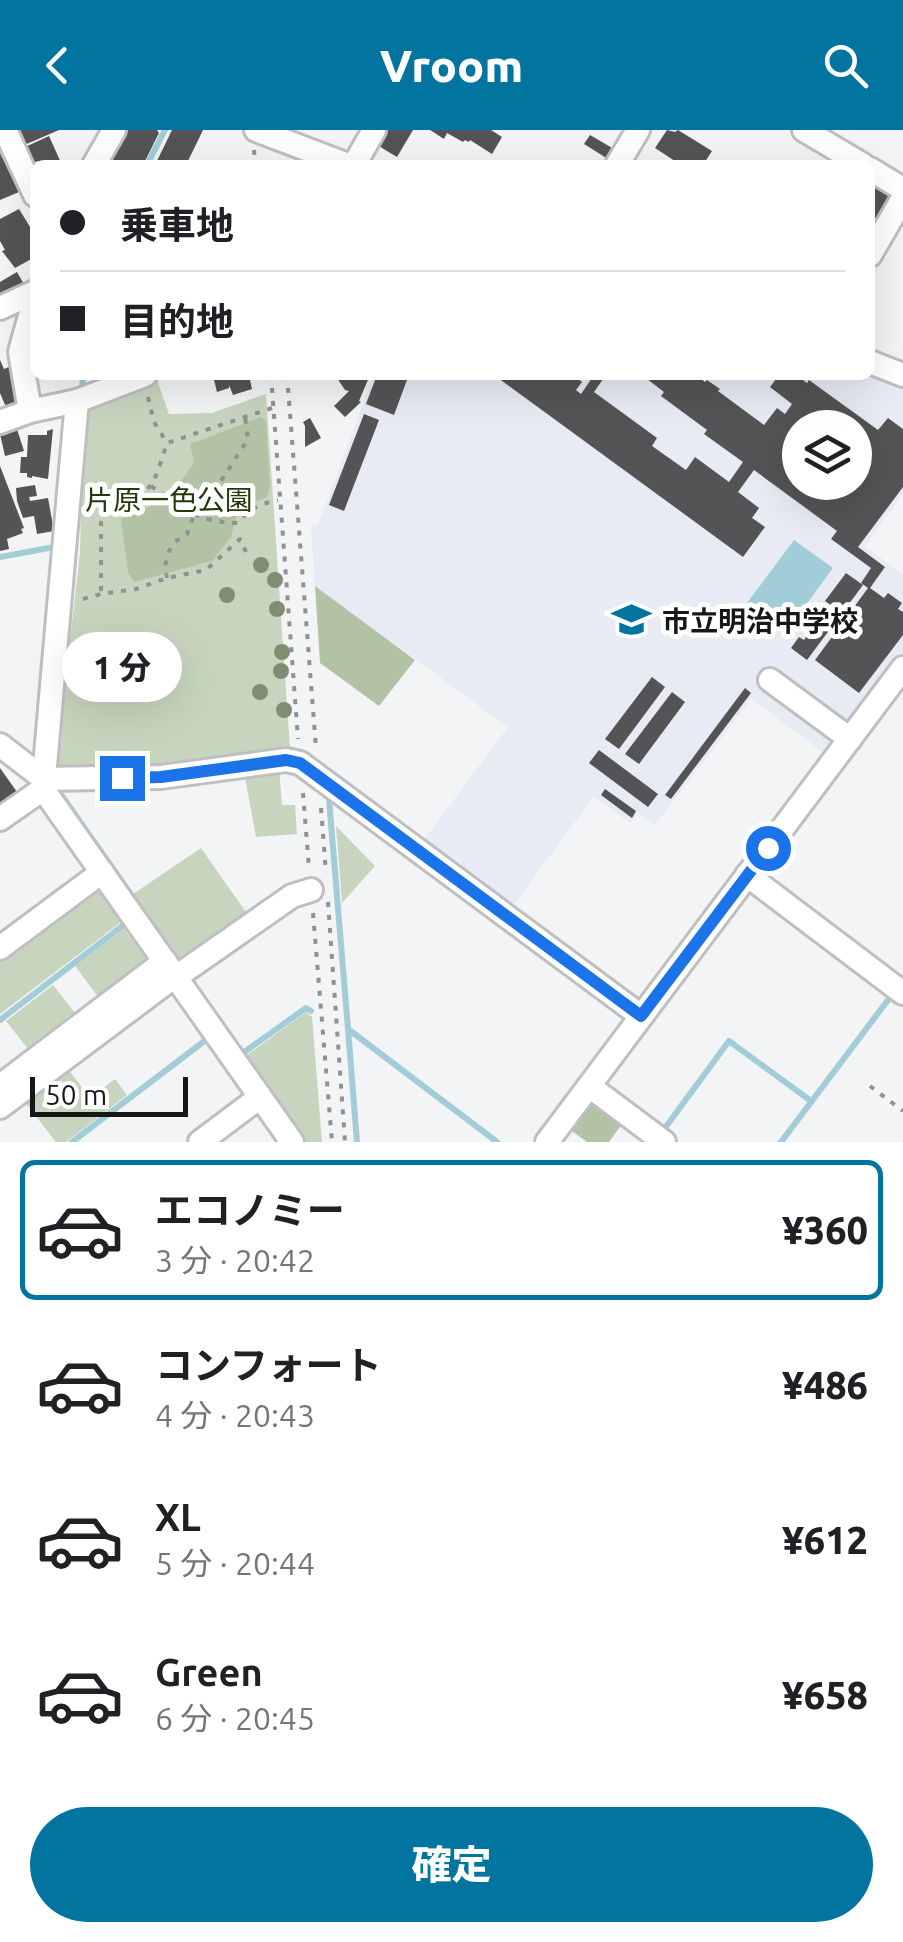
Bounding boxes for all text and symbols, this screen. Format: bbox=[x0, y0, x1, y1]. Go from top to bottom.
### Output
icon: back bbox=[30, 38, 85, 93]
icon: search bbox=[818, 38, 873, 93]
text: Vroom bbox=[380, 40, 523, 91]
text: 乗車地 bbox=[120, 204, 234, 246]
text: 目的地 bbox=[120, 300, 234, 342]
map controls bbox=[782, 410, 872, 500]
button: layers bbox=[782, 410, 872, 500]
park label: 片原一色公園 bbox=[85, 484, 253, 515]
school or university icon: 市立明治中学校 bbox=[611, 599, 653, 641]
place label: 市立明治中学校 bbox=[662, 605, 858, 636]
callout: 1 分 bbox=[62, 633, 182, 703]
text: 1 分 bbox=[93, 649, 151, 685]
route end bbox=[100, 756, 145, 801]
route start bbox=[746, 826, 791, 871]
scale bar bbox=[30, 1072, 188, 1116]
text: 50 m bbox=[45, 1079, 107, 1110]
icon: car bbox=[35, 1185, 125, 1275]
text: エコノミー bbox=[155, 1189, 345, 1231]
text: ¥360 bbox=[782, 1209, 868, 1251]
text: 3 分 · 20:42 bbox=[155, 1242, 315, 1278]
icon: car bbox=[35, 1340, 125, 1430]
text: コンフォート bbox=[155, 1344, 382, 1386]
text: ¥486 bbox=[782, 1364, 868, 1406]
text: 4 分 · 20:43 bbox=[155, 1397, 315, 1433]
icon: car bbox=[35, 1495, 125, 1585]
text: XL bbox=[155, 1496, 201, 1538]
text: ¥612 bbox=[782, 1519, 868, 1561]
text: 5 分 · 20:44 bbox=[155, 1545, 315, 1581]
icon: car bbox=[35, 1650, 125, 1740]
text: Green bbox=[155, 1651, 263, 1693]
text: ¥658 bbox=[782, 1674, 868, 1716]
text: 6 分 · 20:45 bbox=[155, 1700, 315, 1736]
button: 確定 bbox=[30, 1807, 873, 1922]

